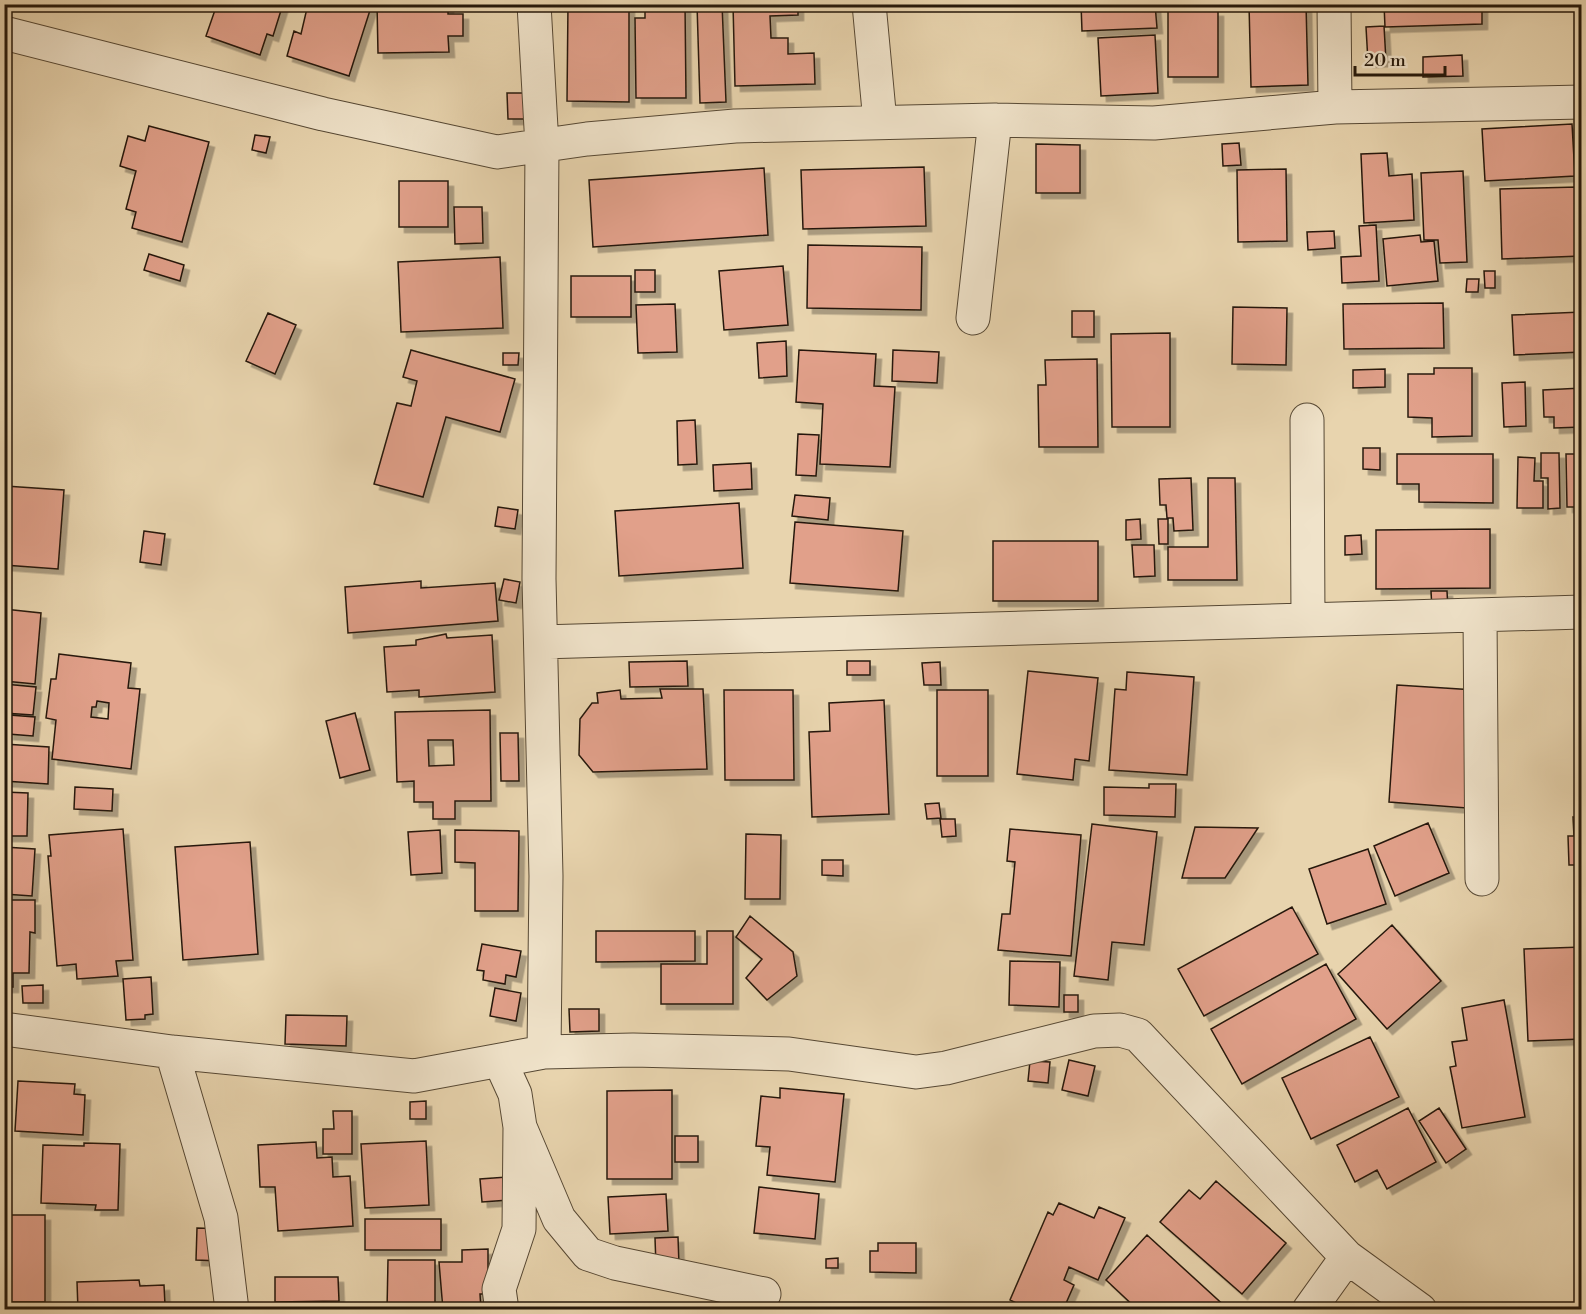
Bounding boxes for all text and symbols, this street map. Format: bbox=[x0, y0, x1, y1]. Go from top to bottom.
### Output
scale bar bbox=[1355, 39, 1445, 77]
text: 20 m bbox=[1364, 49, 1406, 72]

